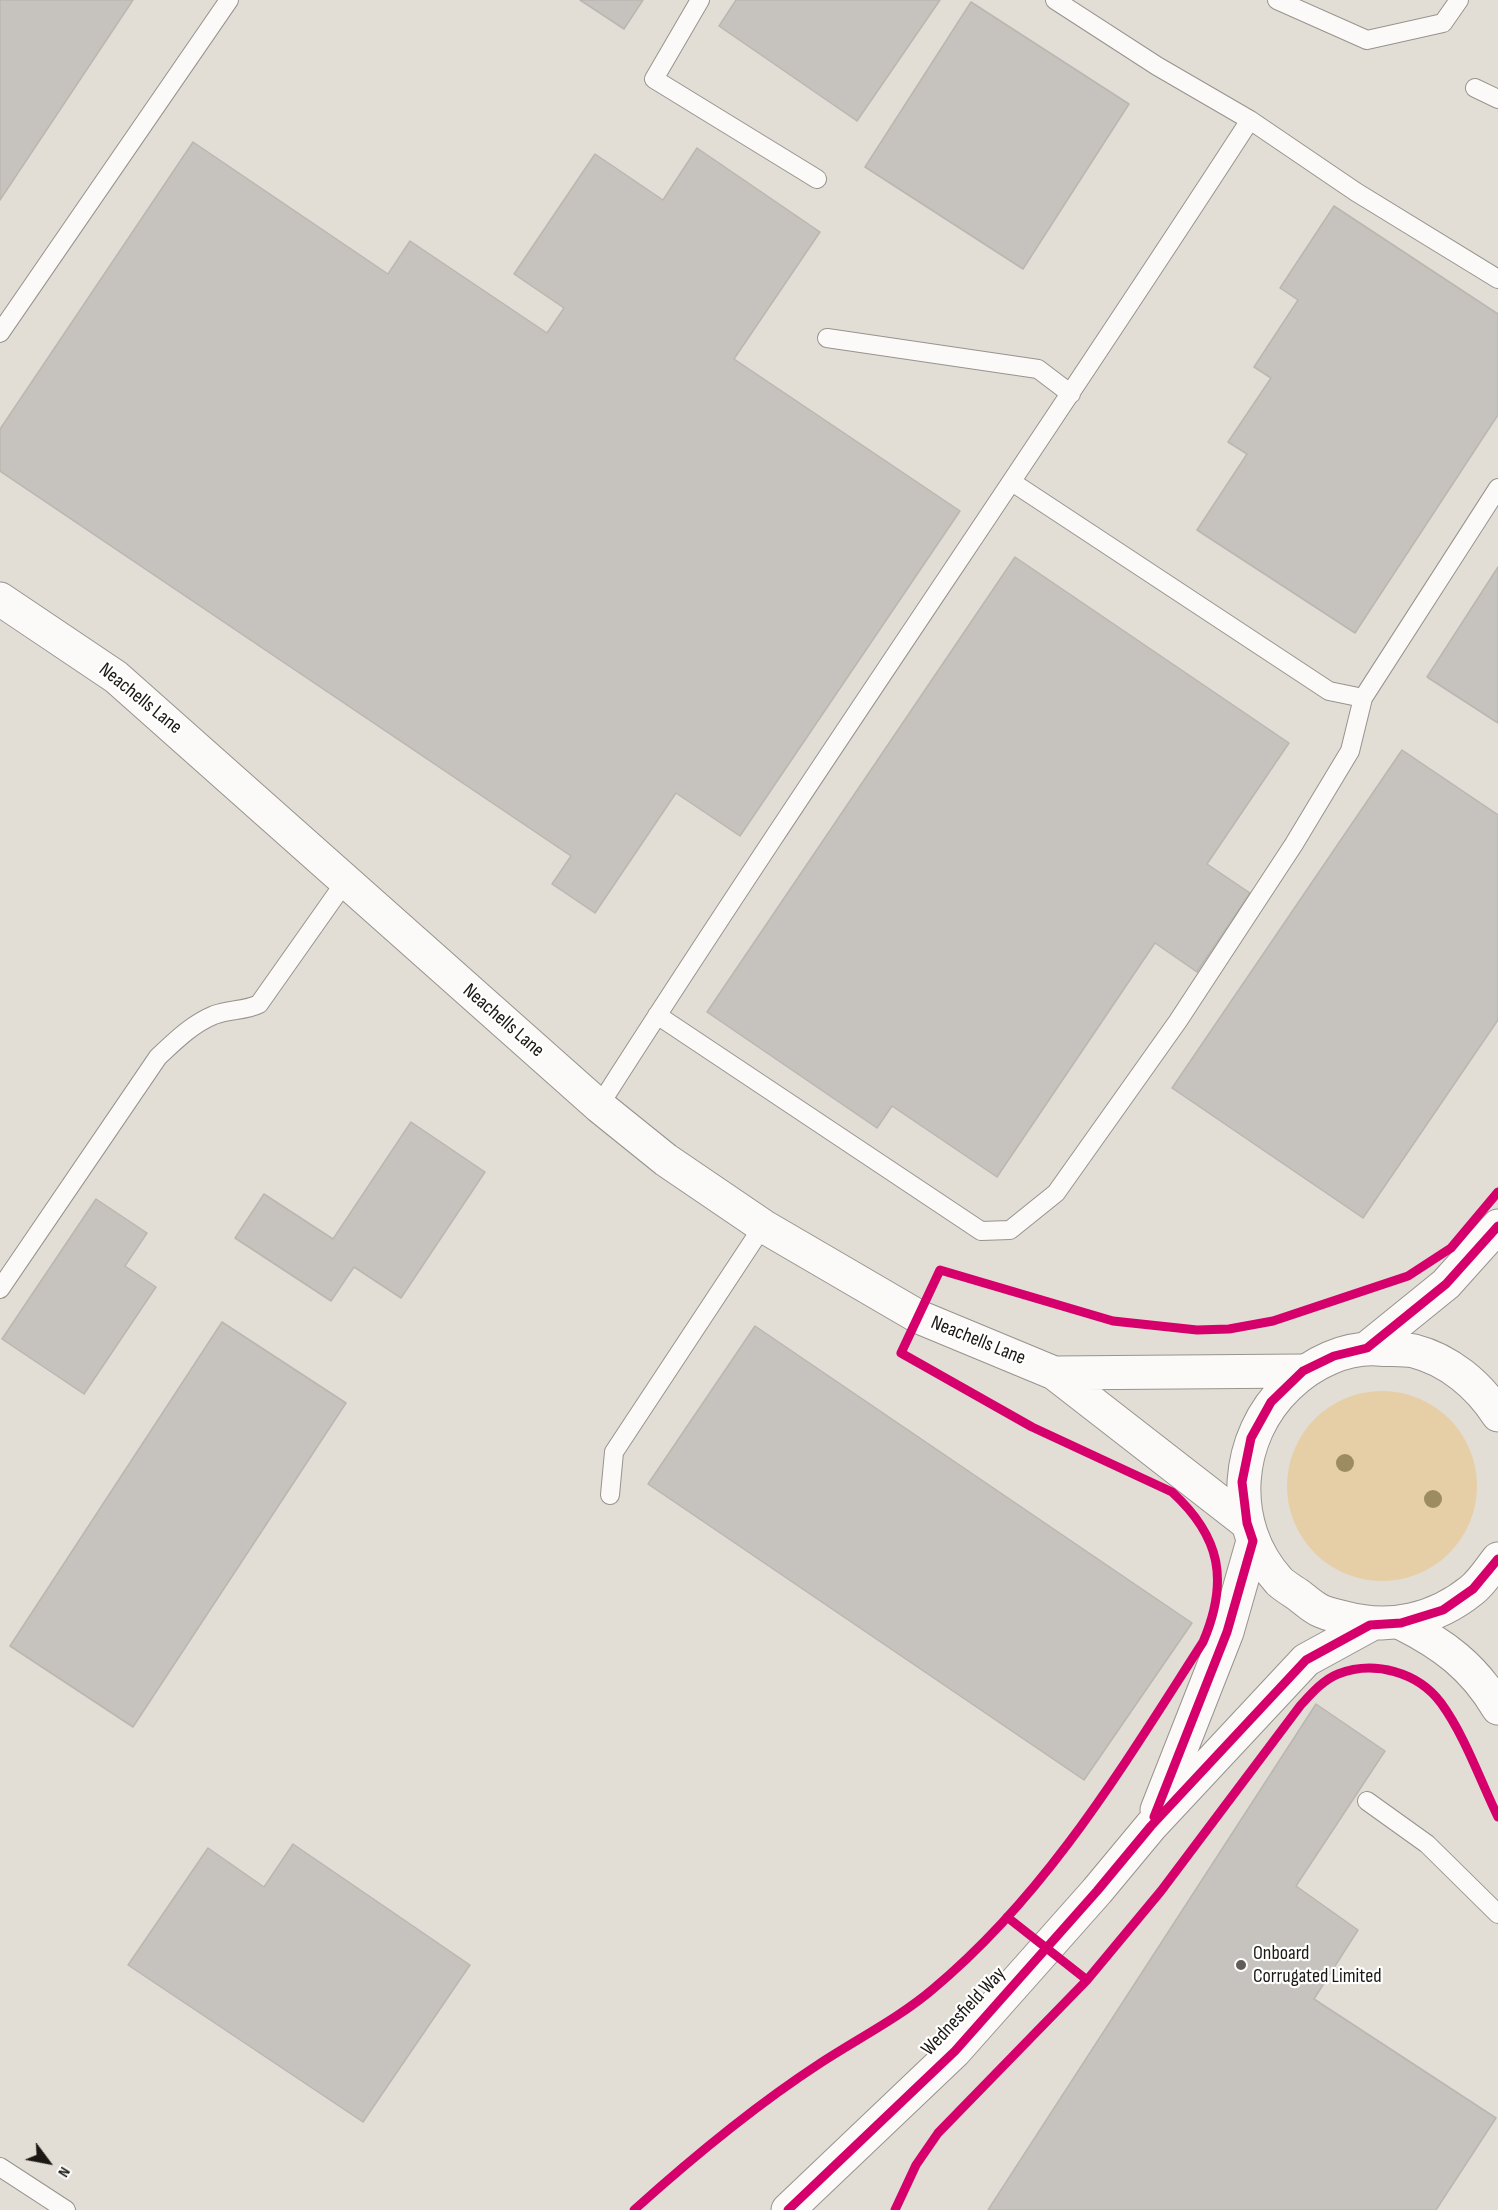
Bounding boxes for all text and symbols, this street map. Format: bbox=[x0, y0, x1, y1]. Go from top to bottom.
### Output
street label: Neachells Lane bbox=[94, 658, 186, 740]
street label: Neachells Lane bbox=[457, 979, 549, 1063]
street label: Neachells Lane bbox=[927, 1311, 1029, 1371]
place label: Onboard Corrugated Limited bbox=[1253, 1942, 1382, 1989]
marker: Onboard Corrugated Limited bbox=[1234, 1958, 1248, 1972]
street label: Wednesfield Way bbox=[917, 1963, 1011, 2061]
north arrow bbox=[18, 2132, 78, 2192]
text: N bbox=[53, 2163, 74, 2180]

